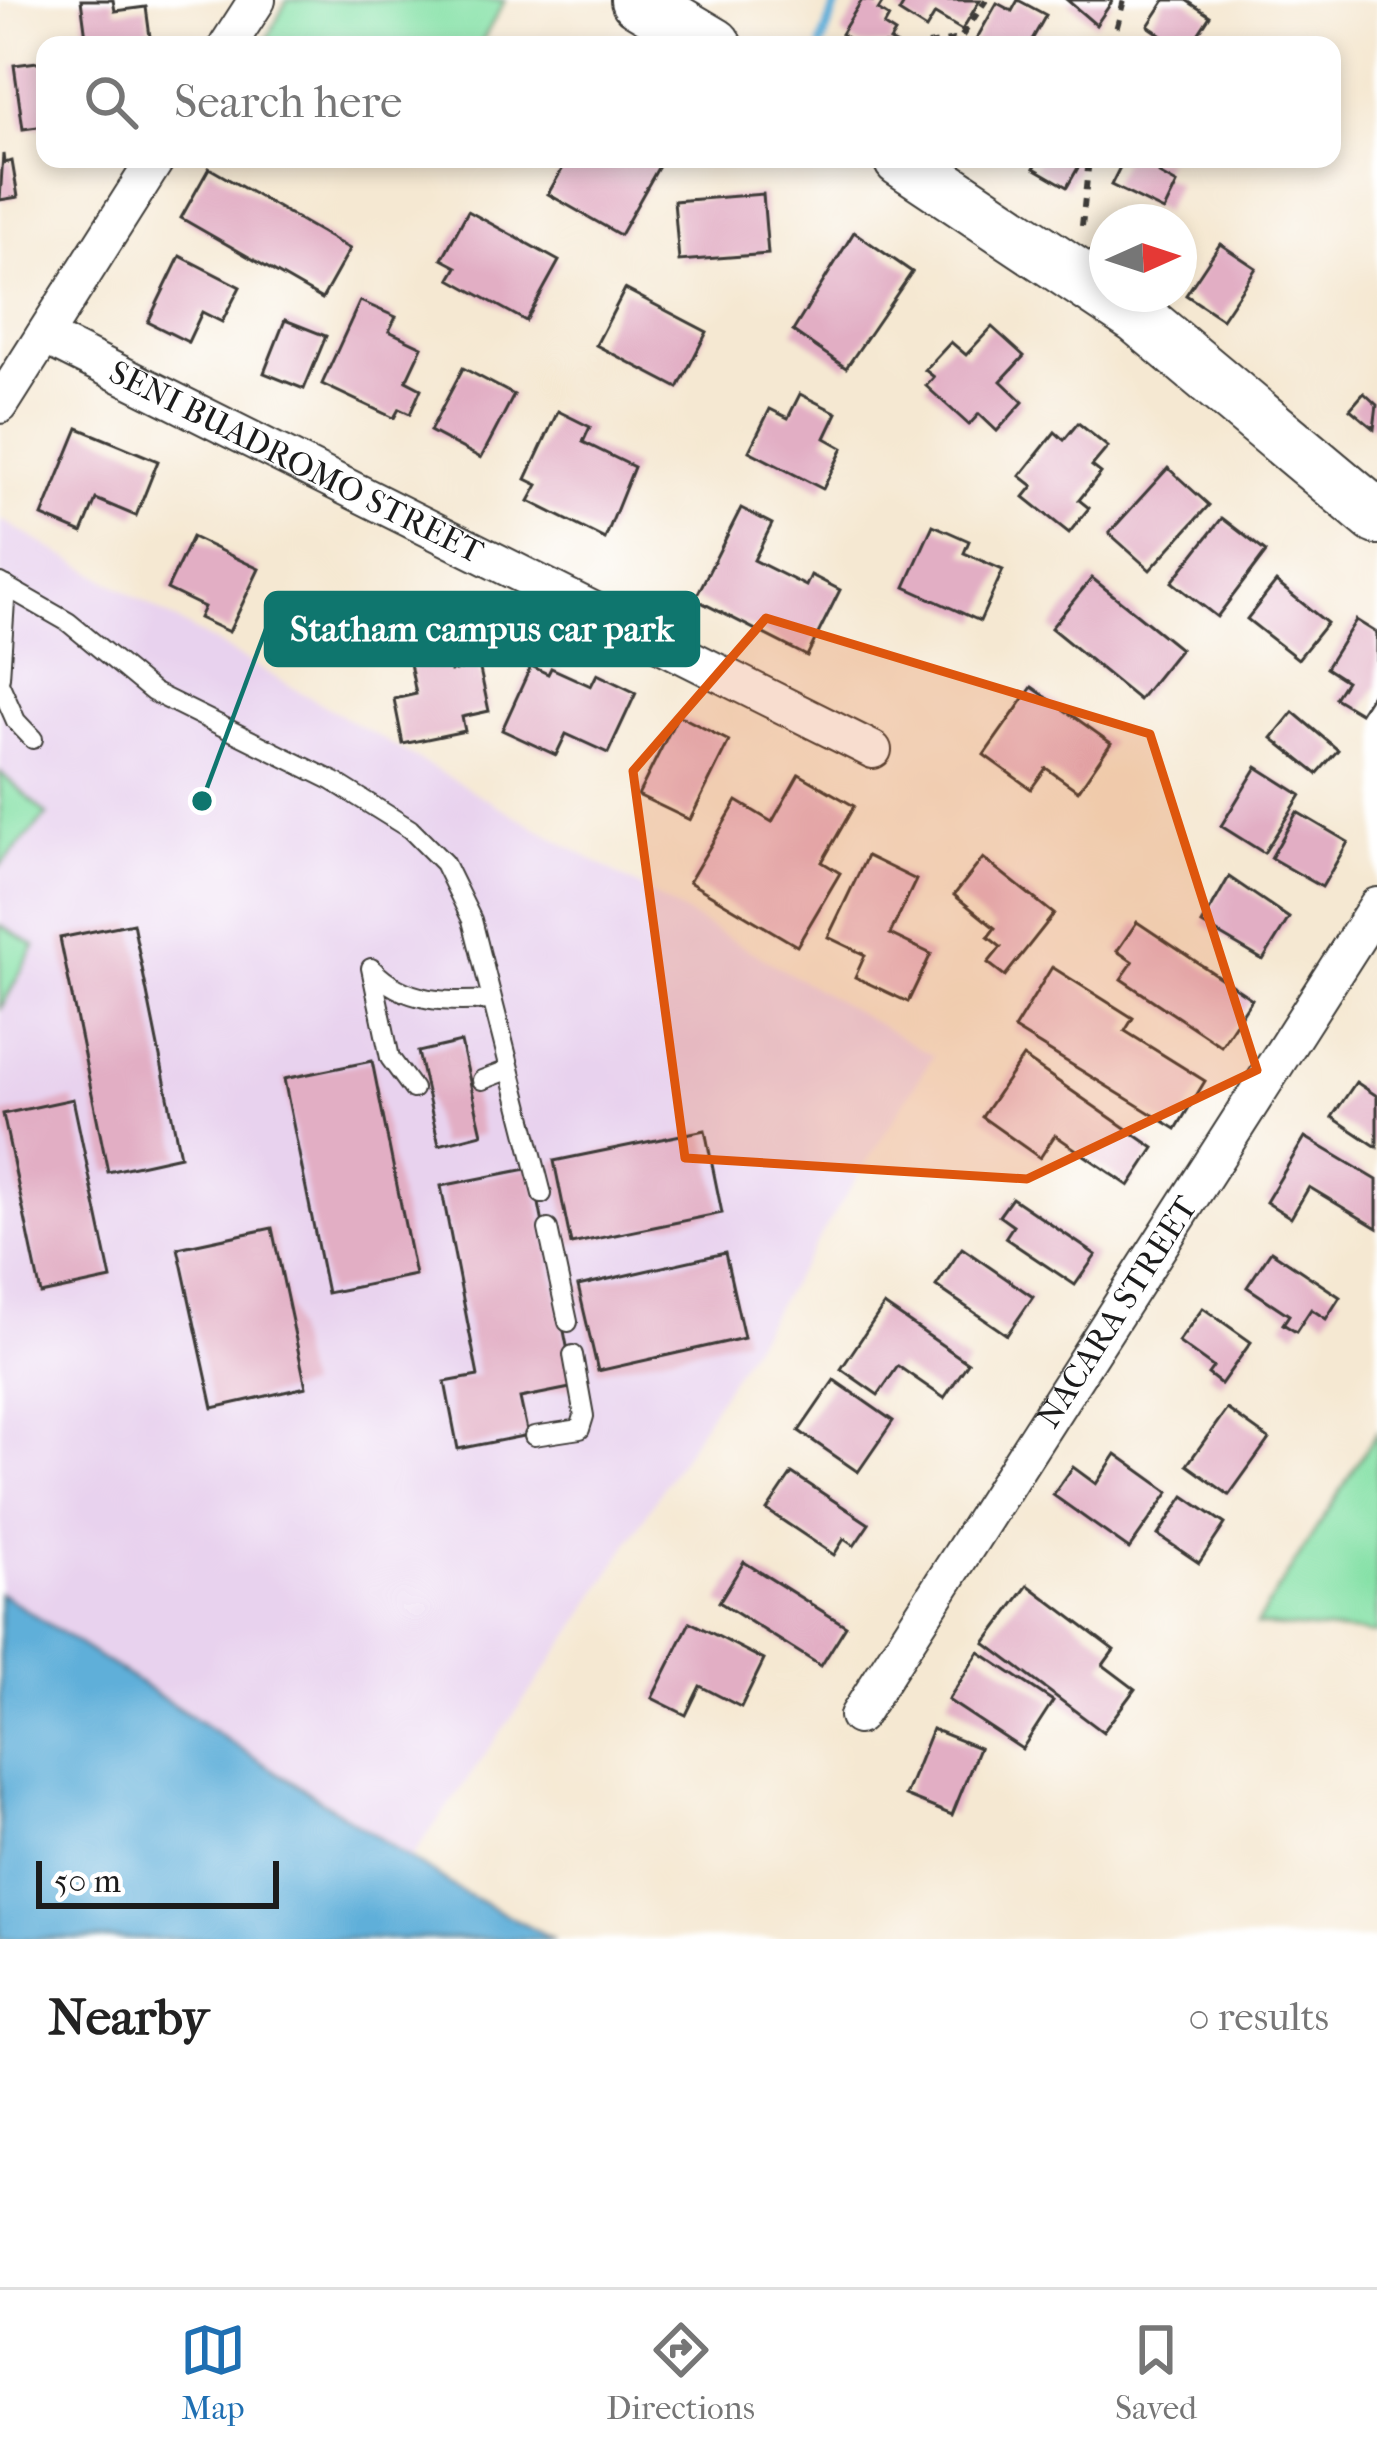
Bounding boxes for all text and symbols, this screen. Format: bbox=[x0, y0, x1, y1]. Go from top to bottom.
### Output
search box bbox=[36, 36, 1341, 168]
icon: search bbox=[78, 69, 144, 135]
text: Search here bbox=[174, 76, 402, 129]
north arrow bbox=[1089, 204, 1197, 312]
street label: SENI BUADROMO STREET bbox=[103, 352, 490, 572]
callout: Statham campus car park bbox=[266, 593, 698, 665]
text: Statham campus car park bbox=[290, 608, 675, 650]
street label: NACARA STREET bbox=[1029, 1188, 1206, 1435]
scale bar bbox=[36, 1855, 279, 1908]
text: 50 m bbox=[54, 1862, 121, 1901]
text: Nearby bbox=[48, 1987, 209, 2047]
text: 0 results bbox=[1188, 1994, 1329, 2040]
tab: Map bbox=[180, 2317, 246, 2428]
tab: Directions bbox=[606, 2317, 755, 2428]
tab: Saved bbox=[1115, 2317, 1197, 2428]

